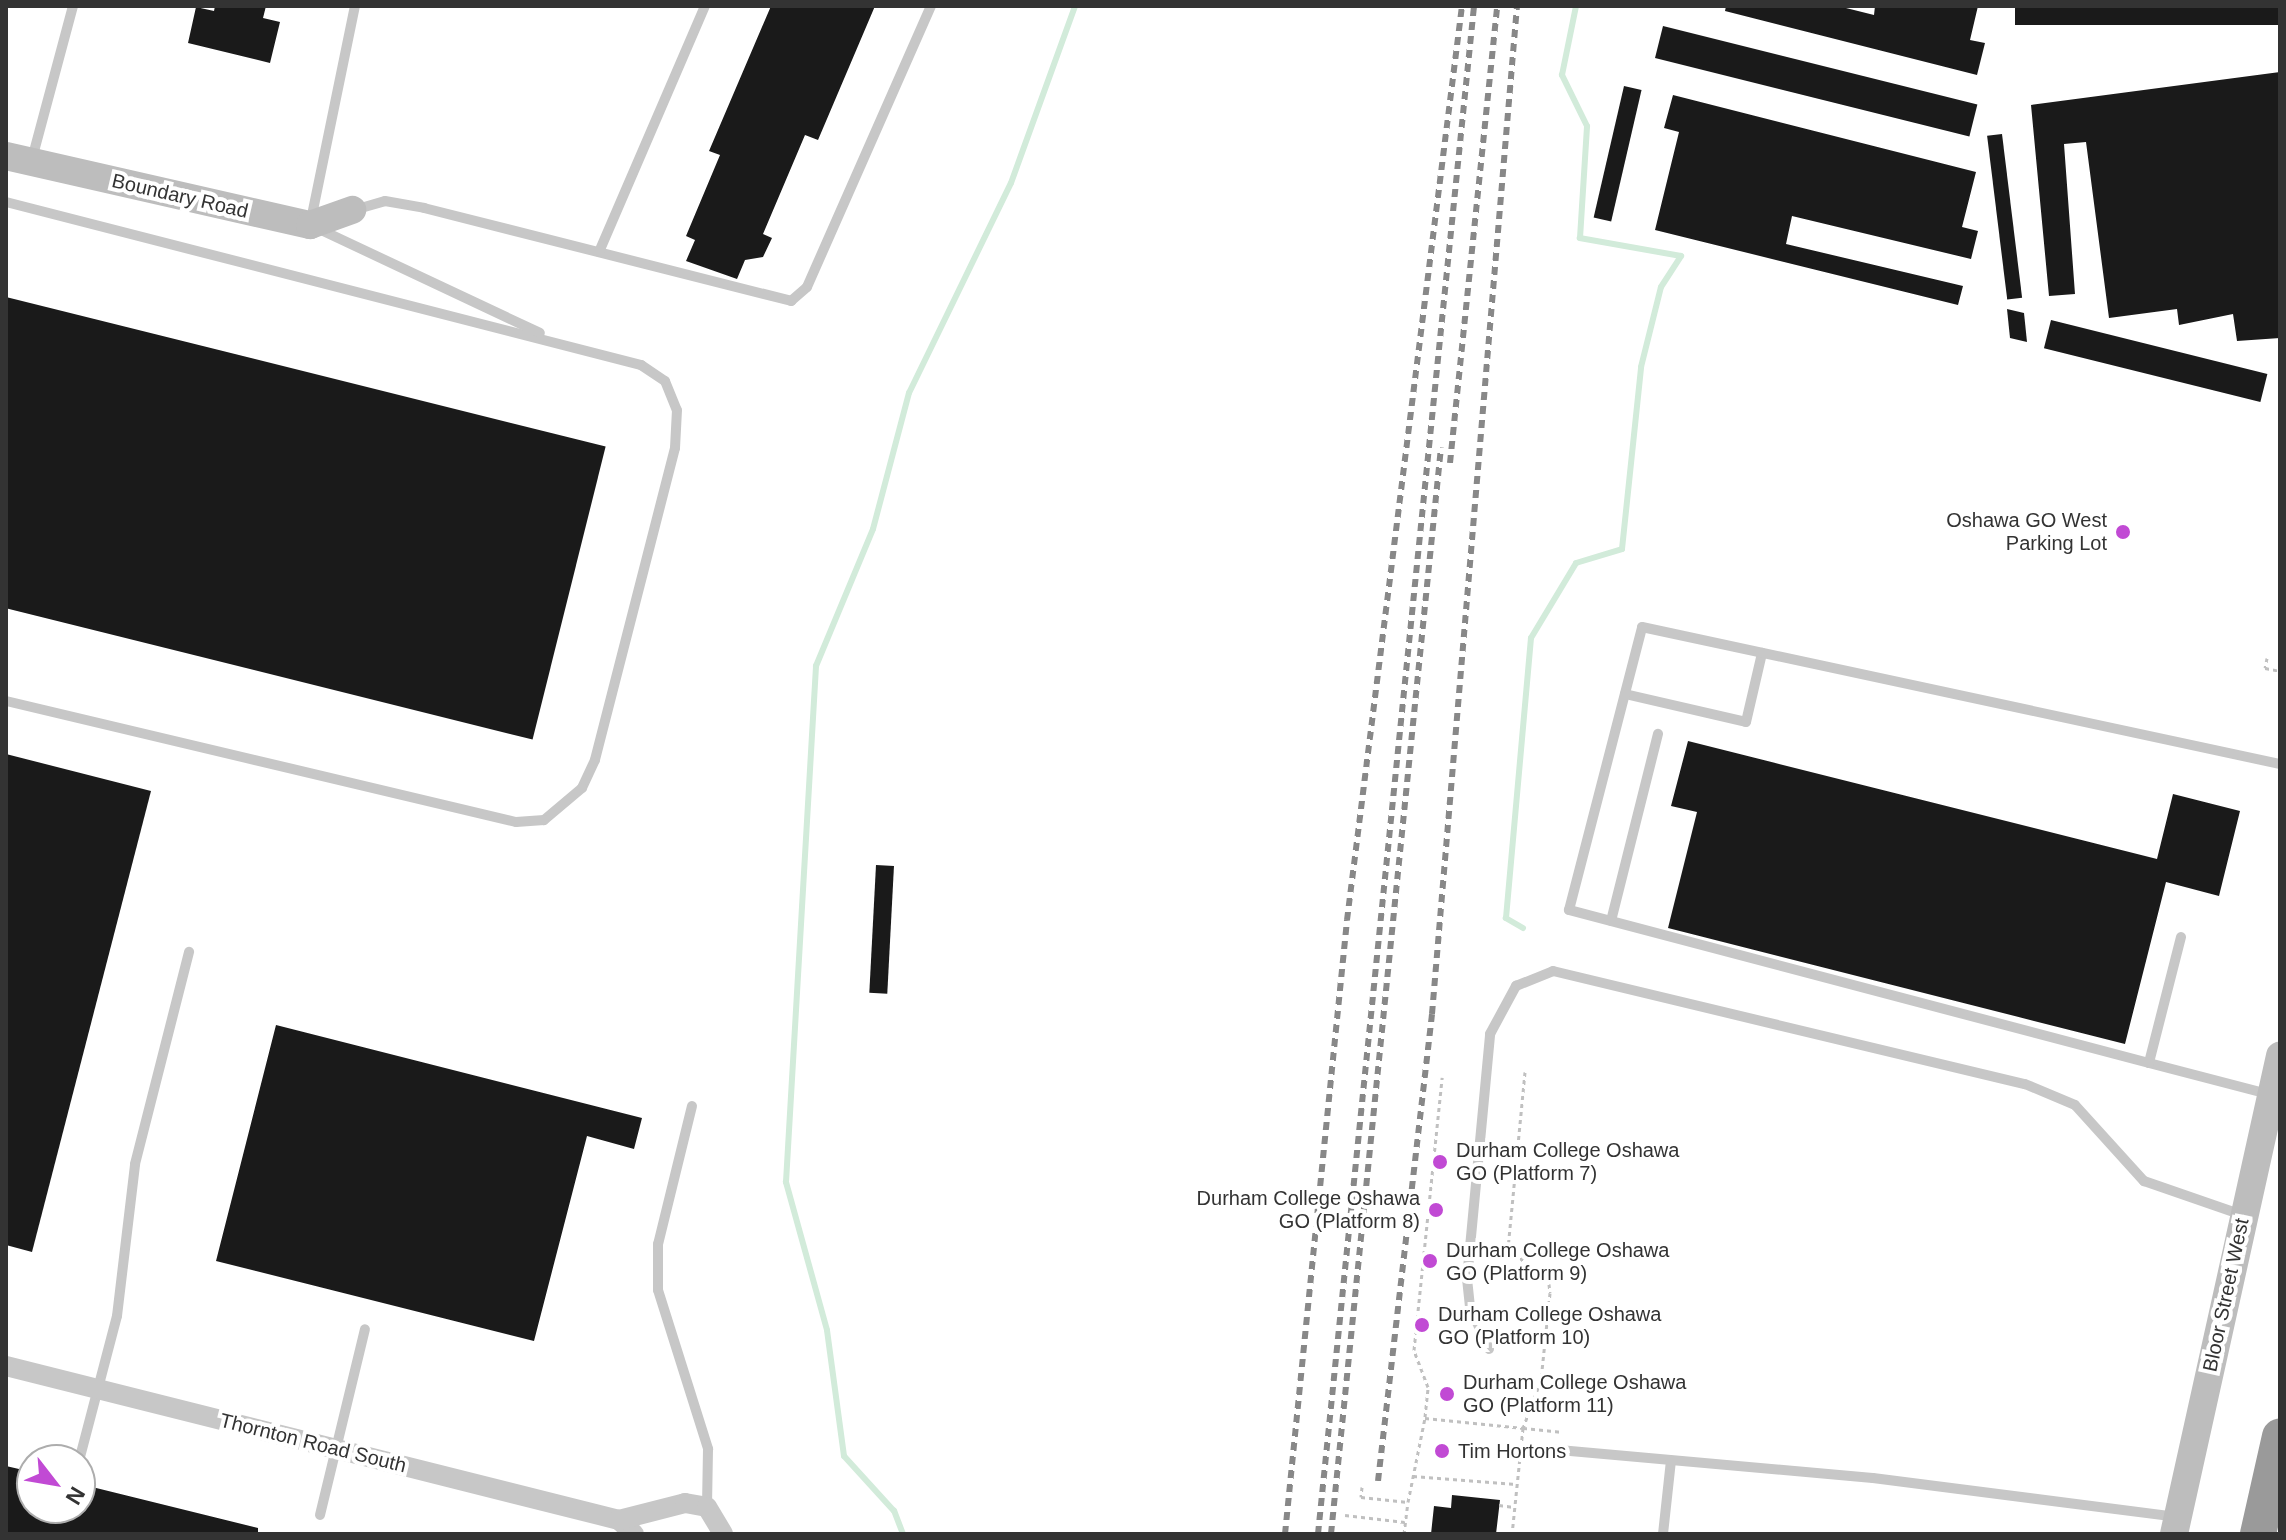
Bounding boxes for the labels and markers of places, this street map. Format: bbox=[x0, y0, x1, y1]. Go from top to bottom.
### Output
place label: Oshawa GO West Parking Lot bbox=[1946, 508, 2107, 555]
marker: Oshawa GO West Parking Lot bbox=[2114, 523, 2132, 541]
place label: Durham College Oshawa GO (Platform 7) bbox=[1456, 1138, 1679, 1185]
marker: Durham College Oshawa GO (Platform 7) bbox=[1431, 1153, 1449, 1171]
place label: Durham College Oshawa GO (Platform 8) bbox=[1197, 1186, 1420, 1233]
marker: Durham College Oshawa GO (Platform 8) bbox=[1427, 1201, 1445, 1219]
place label: Durham College Oshawa GO (Platform 9) bbox=[1446, 1238, 1669, 1285]
marker: Durham College Oshawa GO (Platform 9) bbox=[1421, 1252, 1439, 1270]
place label: Durham College Oshawa GO (Platform 10) bbox=[1438, 1302, 1661, 1349]
marker: Durham College Oshawa GO (Platform 10) bbox=[1413, 1316, 1431, 1334]
place label: Durham College Oshawa GO (Platform 11) bbox=[1463, 1370, 1686, 1417]
marker: Durham College Oshawa GO (Platform 11) bbox=[1438, 1385, 1456, 1403]
place label: Tim Hortons bbox=[1458, 1439, 1566, 1463]
marker: Tim Hortons bbox=[1433, 1442, 1451, 1460]

